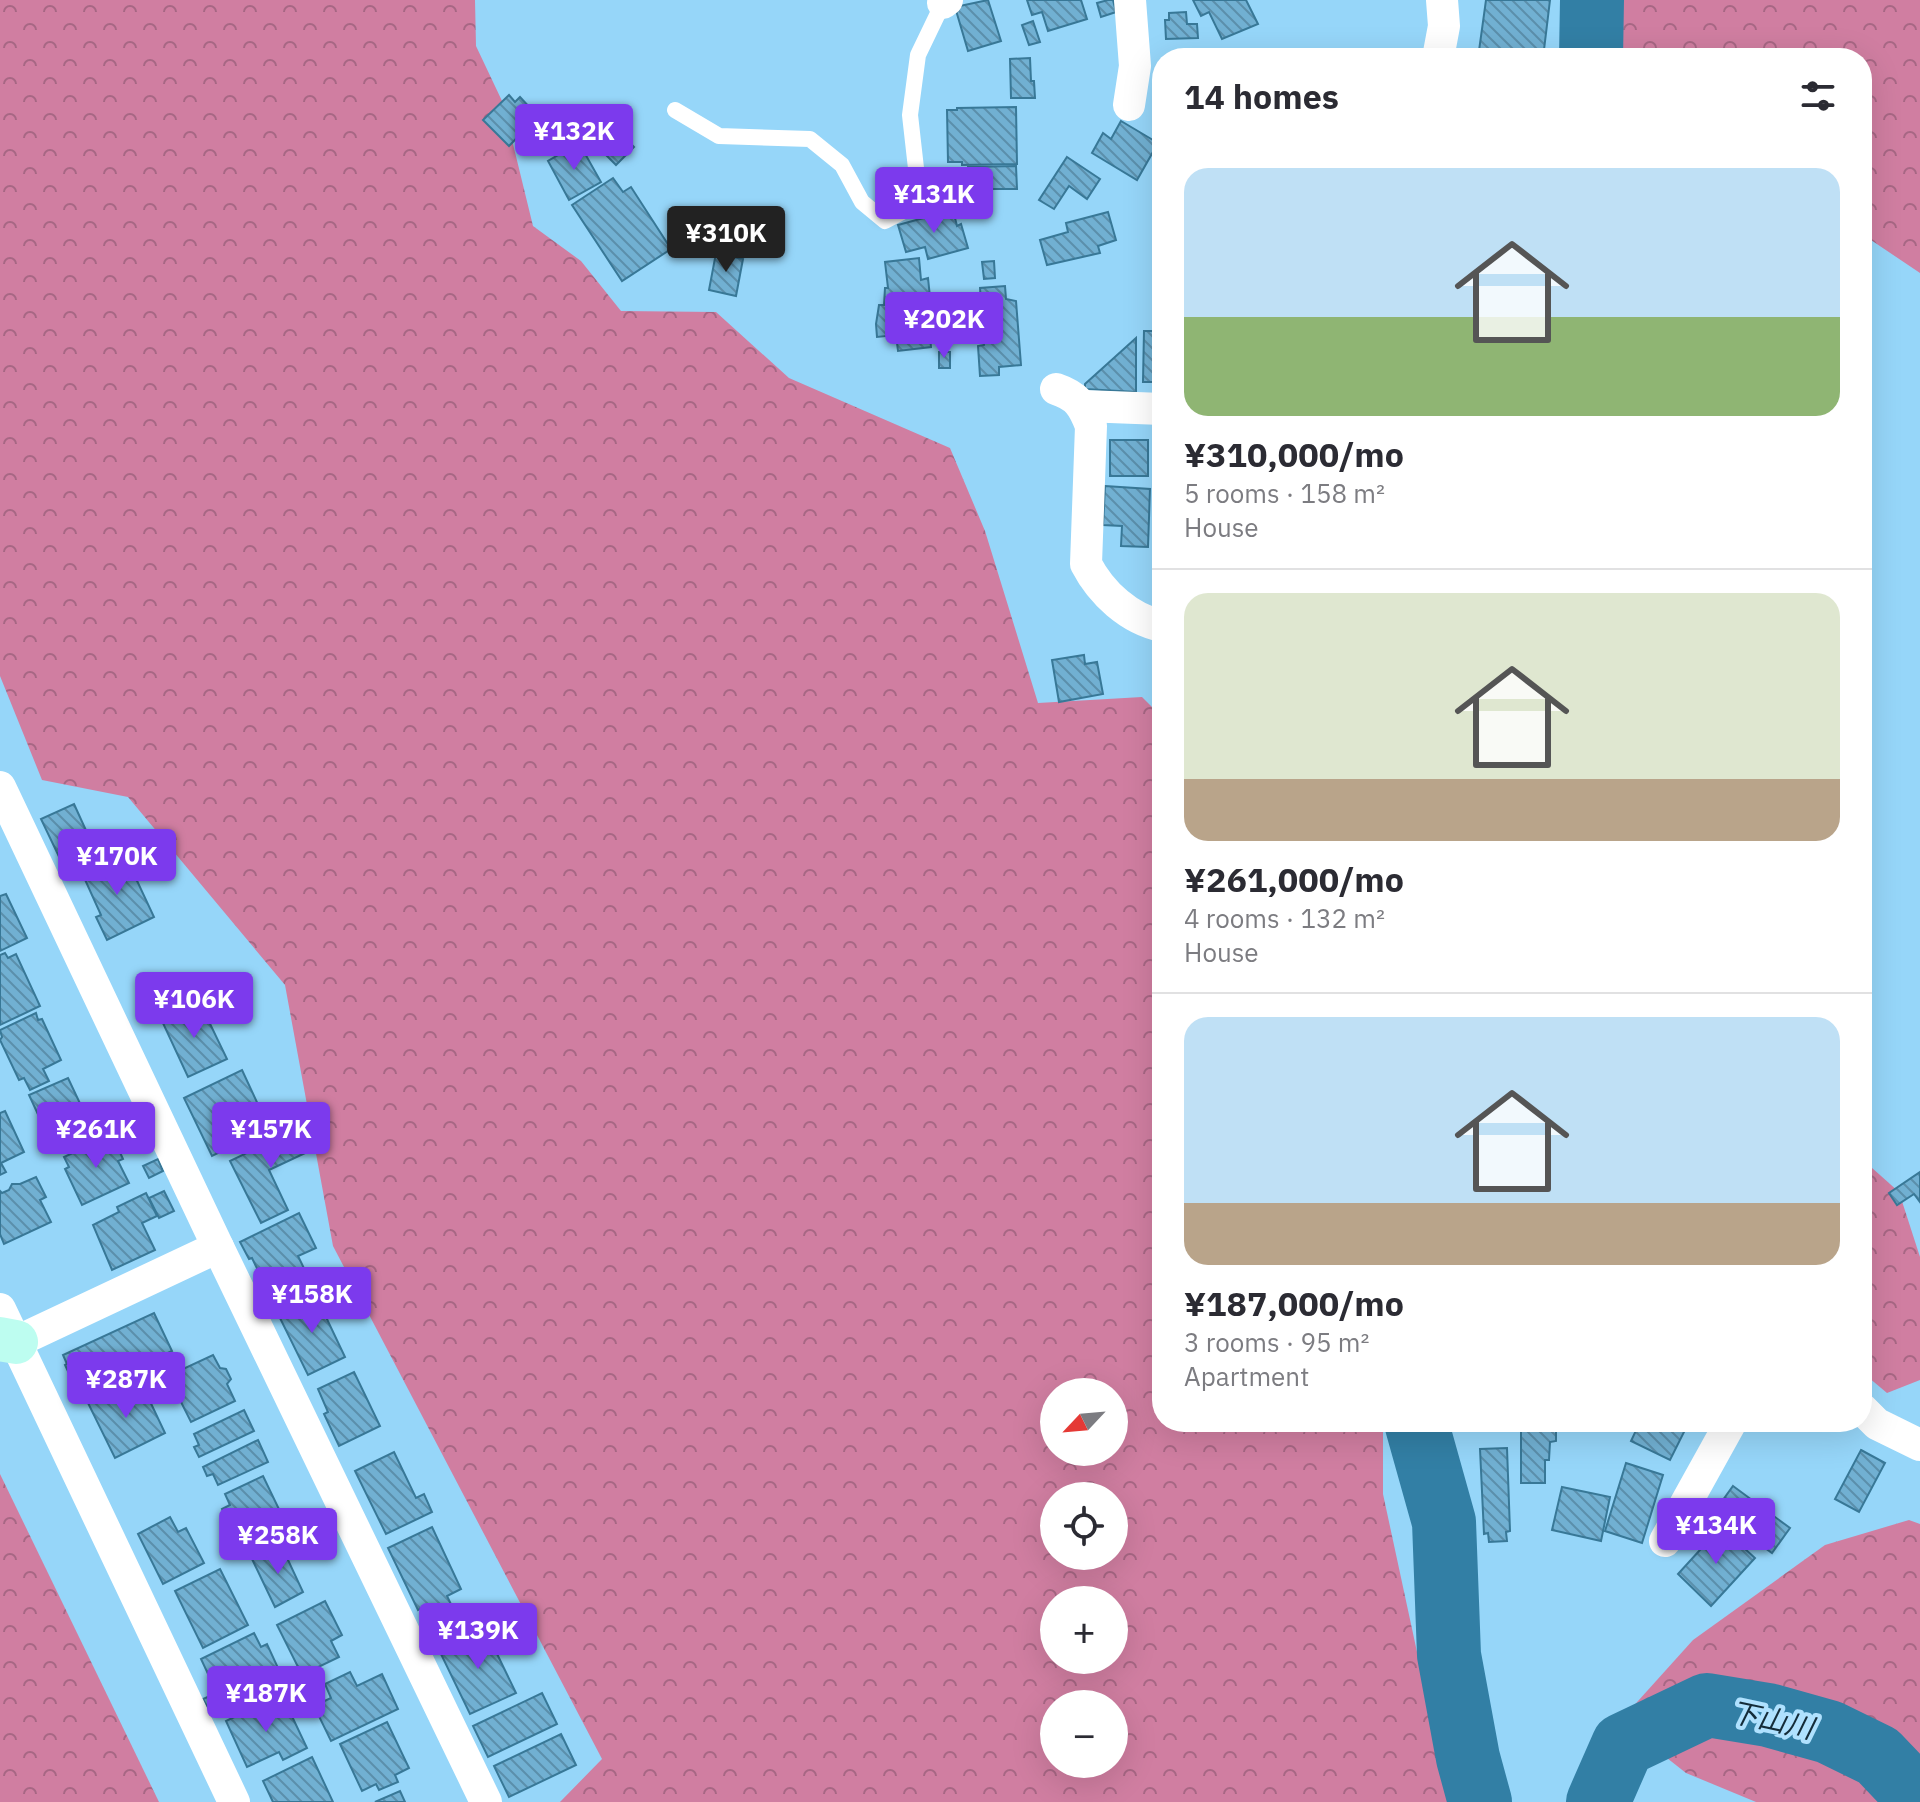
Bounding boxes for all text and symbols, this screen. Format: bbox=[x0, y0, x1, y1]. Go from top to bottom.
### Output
text: 14 homes bbox=[1184, 74, 1339, 118]
icon: filters bbox=[1796, 74, 1840, 118]
pin: ¥132K bbox=[518, 104, 630, 172]
text: ¥132K bbox=[533, 113, 615, 147]
pin: ¥131K bbox=[878, 167, 990, 235]
text: ¥131K bbox=[893, 176, 975, 210]
pin: ¥310K bbox=[670, 206, 782, 274]
text: ¥310K bbox=[685, 215, 767, 249]
icon: home bbox=[1440, 220, 1584, 364]
pin: ¥202K bbox=[888, 292, 1000, 360]
text: ¥202K bbox=[903, 301, 985, 335]
text: ¥310,000/mo bbox=[1184, 432, 1404, 476]
text: 5 rooms · 158 m² bbox=[1184, 476, 1385, 510]
text: House bbox=[1184, 510, 1259, 544]
icon: home bbox=[1440, 645, 1584, 789]
pin: ¥170K bbox=[61, 829, 173, 897]
text: ¥170K bbox=[76, 838, 158, 872]
text: ¥261,000/mo bbox=[1184, 857, 1404, 901]
text: 4 rooms · 132 m² bbox=[1184, 901, 1385, 935]
text: House bbox=[1184, 935, 1259, 969]
pin: ¥106K bbox=[138, 972, 250, 1040]
text: ¥106K bbox=[153, 981, 235, 1015]
icon: home bbox=[1440, 1069, 1584, 1213]
pin: ¥261K bbox=[40, 1102, 152, 1170]
pin: ¥157K bbox=[215, 1102, 327, 1170]
text: ¥261K bbox=[55, 1111, 137, 1145]
text: ¥157K bbox=[230, 1111, 312, 1145]
pin: ¥158K bbox=[256, 1267, 368, 1335]
text: ¥158K bbox=[271, 1276, 353, 1310]
text: ¥187,000/mo bbox=[1184, 1281, 1404, 1325]
text: 3 rooms · 95 m² bbox=[1184, 1325, 1369, 1359]
pin: ¥287K bbox=[70, 1352, 182, 1420]
text: Apartment bbox=[1184, 1359, 1309, 1393]
text: ¥287K bbox=[85, 1361, 167, 1395]
north arrow bbox=[1040, 1378, 1128, 1466]
map controls bbox=[1040, 1378, 1128, 1778]
button: locate bbox=[1040, 1482, 1128, 1570]
pin: ¥134K bbox=[1660, 1498, 1772, 1566]
text: ¥134K bbox=[1675, 1507, 1757, 1541]
pin: ¥258K bbox=[222, 1508, 334, 1576]
text: ¥258K bbox=[237, 1517, 319, 1551]
button: + bbox=[1040, 1586, 1128, 1674]
pin: ¥139K bbox=[422, 1603, 534, 1671]
text: ¥139K bbox=[437, 1612, 519, 1646]
pin: ¥187K bbox=[210, 1666, 322, 1734]
text: ¥187K bbox=[225, 1675, 307, 1709]
button: − bbox=[1040, 1690, 1128, 1778]
water label: 下山川 bbox=[1727, 1693, 1820, 1747]

